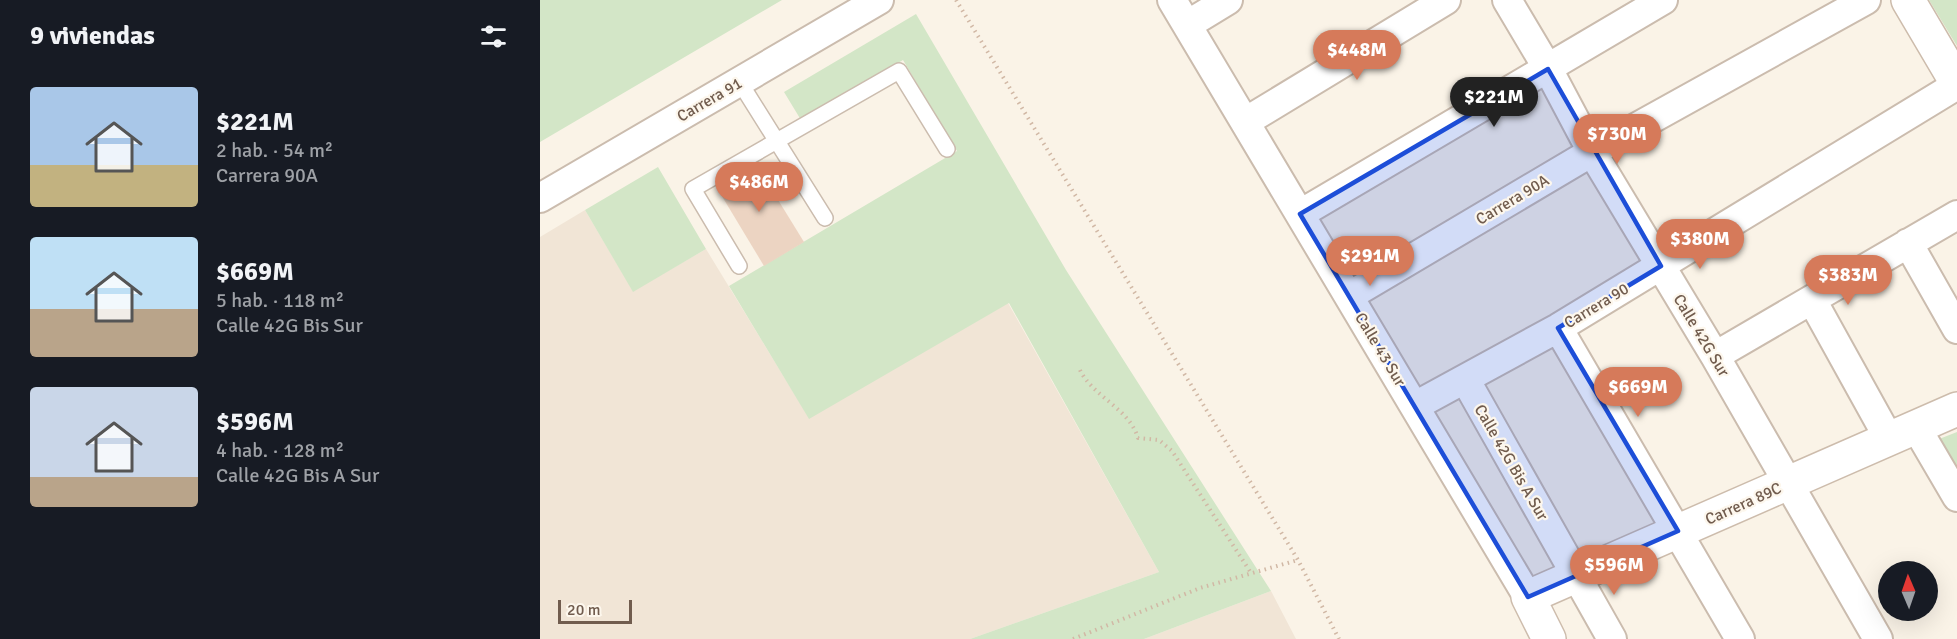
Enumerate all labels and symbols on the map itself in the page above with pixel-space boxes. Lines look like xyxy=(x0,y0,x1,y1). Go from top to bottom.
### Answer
pin: $448M xyxy=(1315,30,1399,81)
street label: Carrera 91 xyxy=(673,73,746,126)
pin: $221M xyxy=(1452,77,1536,128)
pin: $730M xyxy=(1575,114,1659,165)
pin: $486M xyxy=(717,162,801,213)
street label: Carrera 90A xyxy=(1472,170,1553,229)
pin: $380M xyxy=(1658,219,1742,270)
pin: $291M xyxy=(1328,236,1412,287)
pin: $383M xyxy=(1806,255,1890,306)
street label: Carrera 90 xyxy=(1561,279,1632,333)
street label: Calle 42G Sur xyxy=(1669,291,1734,381)
street label: Calle 43 Sur xyxy=(1350,309,1410,390)
pin: $669M xyxy=(1596,367,1680,418)
street label: Calle 42G Bis A Sur xyxy=(1470,401,1553,524)
street label: Carrera 89C xyxy=(1702,478,1785,530)
pin: $596M xyxy=(1572,545,1656,596)
north arrow xyxy=(1878,561,1938,621)
scale bar xyxy=(558,597,632,624)

